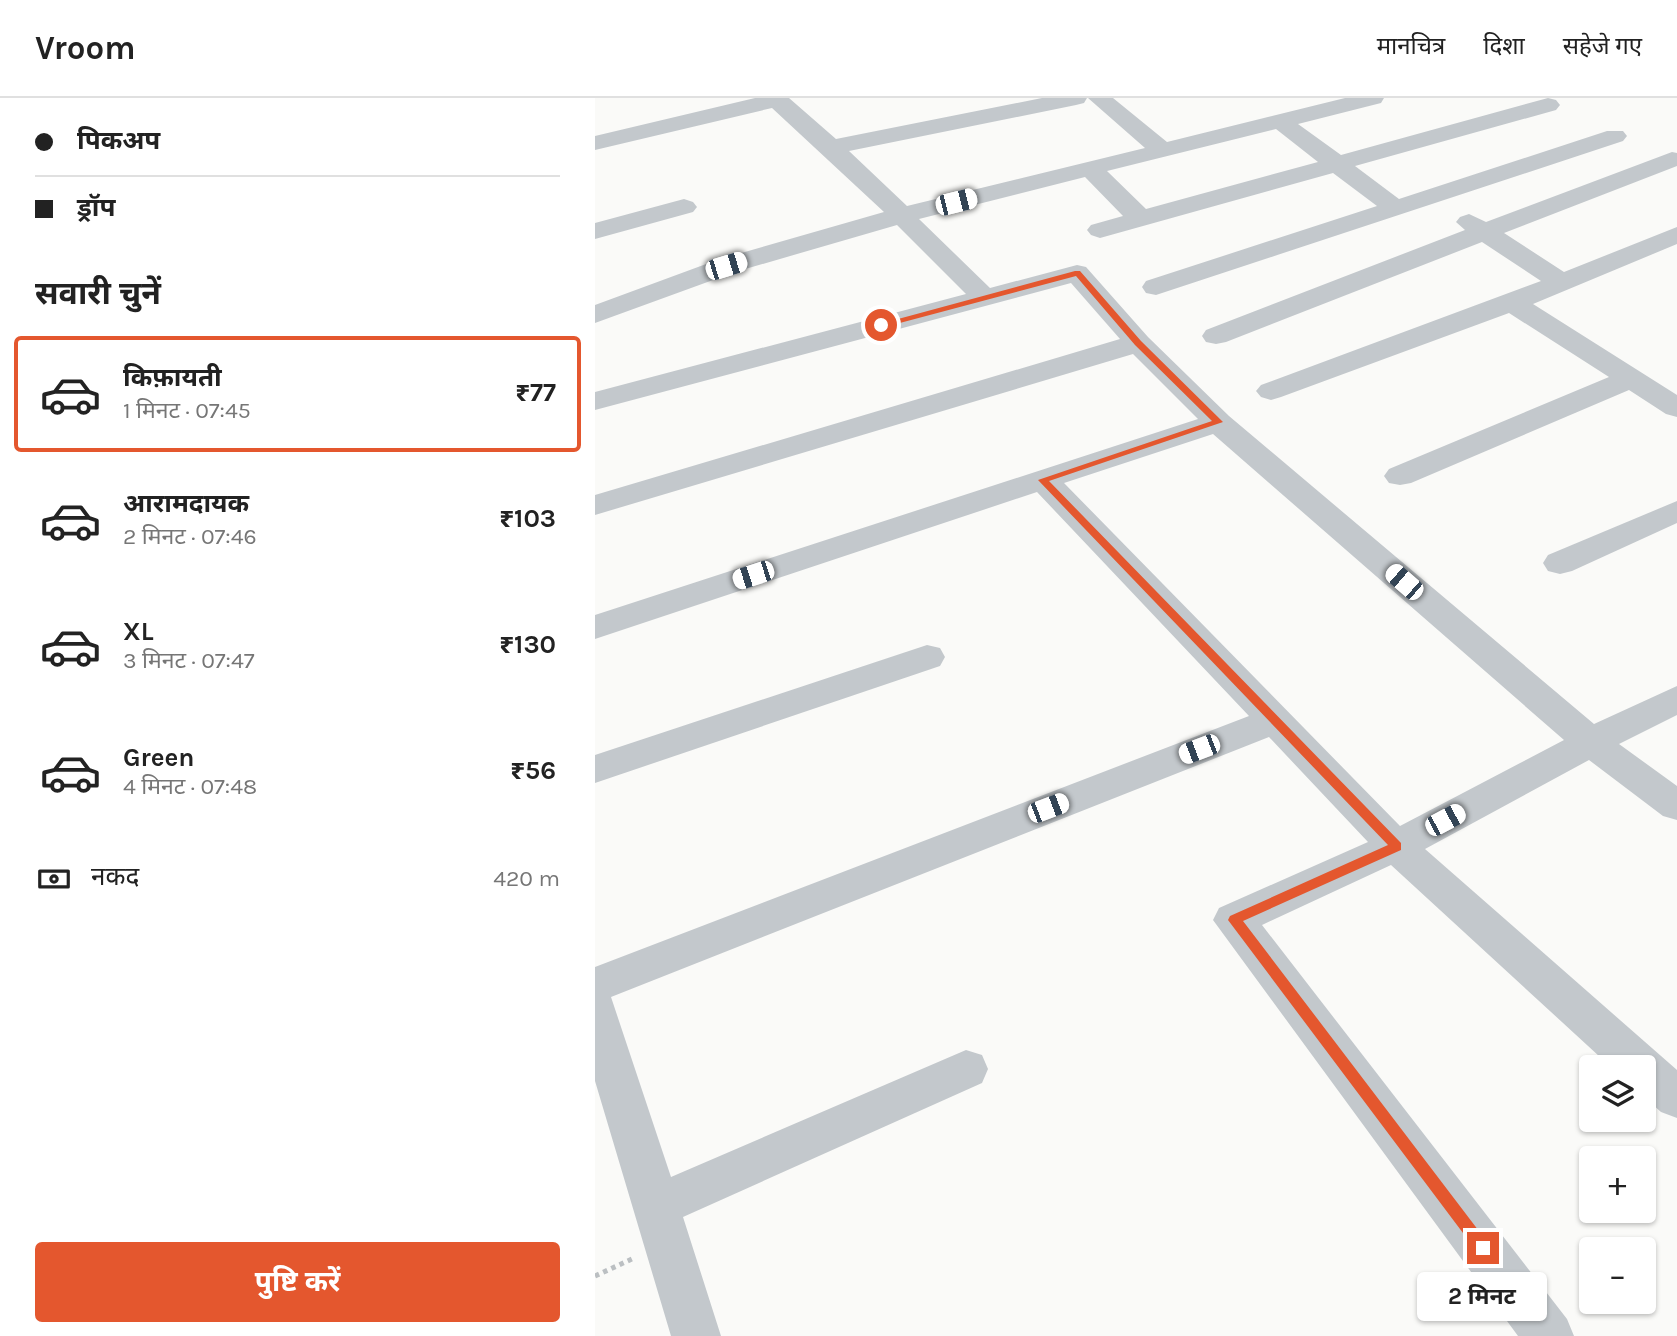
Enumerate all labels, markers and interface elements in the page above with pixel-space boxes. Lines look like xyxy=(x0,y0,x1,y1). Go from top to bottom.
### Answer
text: Vroom xyxy=(35,29,135,67)
text: मानचित्र xyxy=(1377,32,1445,60)
text: दिशा xyxy=(1483,32,1525,60)
text: सहेजे गए xyxy=(1563,32,1642,60)
text: पिकअप xyxy=(77,125,160,156)
car xyxy=(934,187,979,217)
text: ड्रॉप xyxy=(77,192,115,223)
car xyxy=(703,250,750,282)
text: सवारी चुनें xyxy=(35,275,161,312)
route start xyxy=(865,309,897,341)
text: किफ़ायती xyxy=(123,362,222,393)
icon: car xyxy=(39,363,102,426)
text: ₹77 xyxy=(515,377,556,408)
text: 1 मिनट · 07:45 xyxy=(123,397,251,424)
text: आरामदायक xyxy=(123,488,249,519)
icon: car xyxy=(39,489,102,552)
text: ₹103 xyxy=(499,503,556,534)
text: 2 मिनट · 07:46 xyxy=(123,523,257,550)
car xyxy=(730,559,777,591)
car xyxy=(1382,560,1427,604)
icon: car xyxy=(39,615,102,678)
text: XL xyxy=(123,616,154,647)
text: ₹130 xyxy=(499,629,556,660)
text: 3 मिनट · 07:47 xyxy=(123,647,255,674)
car xyxy=(1176,732,1223,766)
icon: car xyxy=(39,741,102,804)
text: Green xyxy=(123,742,195,773)
text: ₹56 xyxy=(510,755,556,786)
text: 4 मिनट · 07:48 xyxy=(123,773,257,800)
car xyxy=(1025,791,1072,825)
car xyxy=(1422,801,1469,839)
icon: cash xyxy=(35,860,73,898)
text: नकद xyxy=(91,861,139,892)
text: 420 m xyxy=(493,865,560,892)
map controls xyxy=(1579,1055,1656,1314)
button: layers xyxy=(1579,1055,1656,1132)
button: + xyxy=(1579,1146,1656,1223)
route end xyxy=(1467,1232,1499,1264)
button: − xyxy=(1579,1237,1656,1314)
button: पुष्टि करें xyxy=(35,1242,560,1322)
callout: 2 मिनट xyxy=(1418,1272,1548,1322)
text: 2 मिनट xyxy=(1448,1283,1516,1310)

